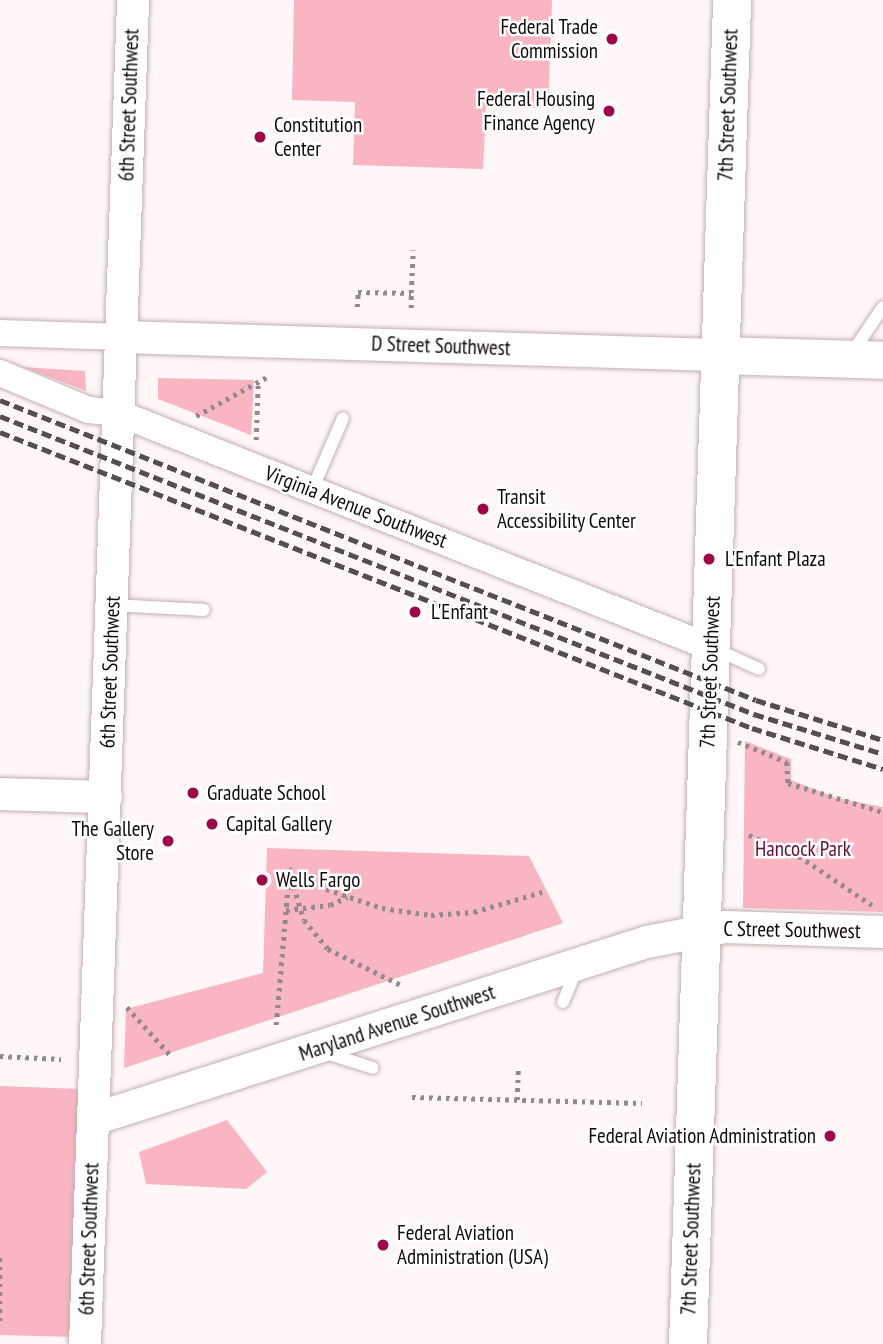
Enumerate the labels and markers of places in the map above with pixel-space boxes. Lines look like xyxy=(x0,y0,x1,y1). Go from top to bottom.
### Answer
place label: Federal Trade Commission xyxy=(500,14,598,64)
marker: Federal Trade Commission xyxy=(604,31,620,47)
place label: Federal Housing Finance Agency xyxy=(477,86,595,136)
marker: Federal Housing Finance Agency xyxy=(601,103,617,119)
place label: Constitution Center xyxy=(274,112,362,162)
marker: Constitution Center xyxy=(252,129,268,145)
place label: Transit Accessibility Center xyxy=(497,484,636,534)
marker: Transit Accessibility Center xyxy=(475,501,491,517)
place label: L'Enfant Plaza xyxy=(725,546,826,572)
marker: L'Enfant Plaza xyxy=(699,549,719,569)
place label: L'Enfant xyxy=(431,599,488,625)
marker: L'Enfant xyxy=(405,602,425,622)
place label: Graduate School xyxy=(207,780,326,806)
marker: Graduate School xyxy=(185,785,201,801)
place label: Capital Gallery xyxy=(226,811,332,837)
place label: The Gallery Store xyxy=(71,816,154,866)
marker: Capital Gallery xyxy=(204,816,220,832)
marker: The Gallery Store xyxy=(160,833,176,849)
place label: Wells Fargo xyxy=(276,867,360,893)
marker: Wells Fargo xyxy=(254,872,270,888)
place label: Federal Aviation Administration xyxy=(587,1123,816,1149)
marker: Federal Aviation Administration xyxy=(822,1128,838,1144)
place label: Federal Aviation Administration (USA) xyxy=(397,1220,548,1270)
marker: Federal Aviation Administration (USA) xyxy=(375,1237,391,1253)

